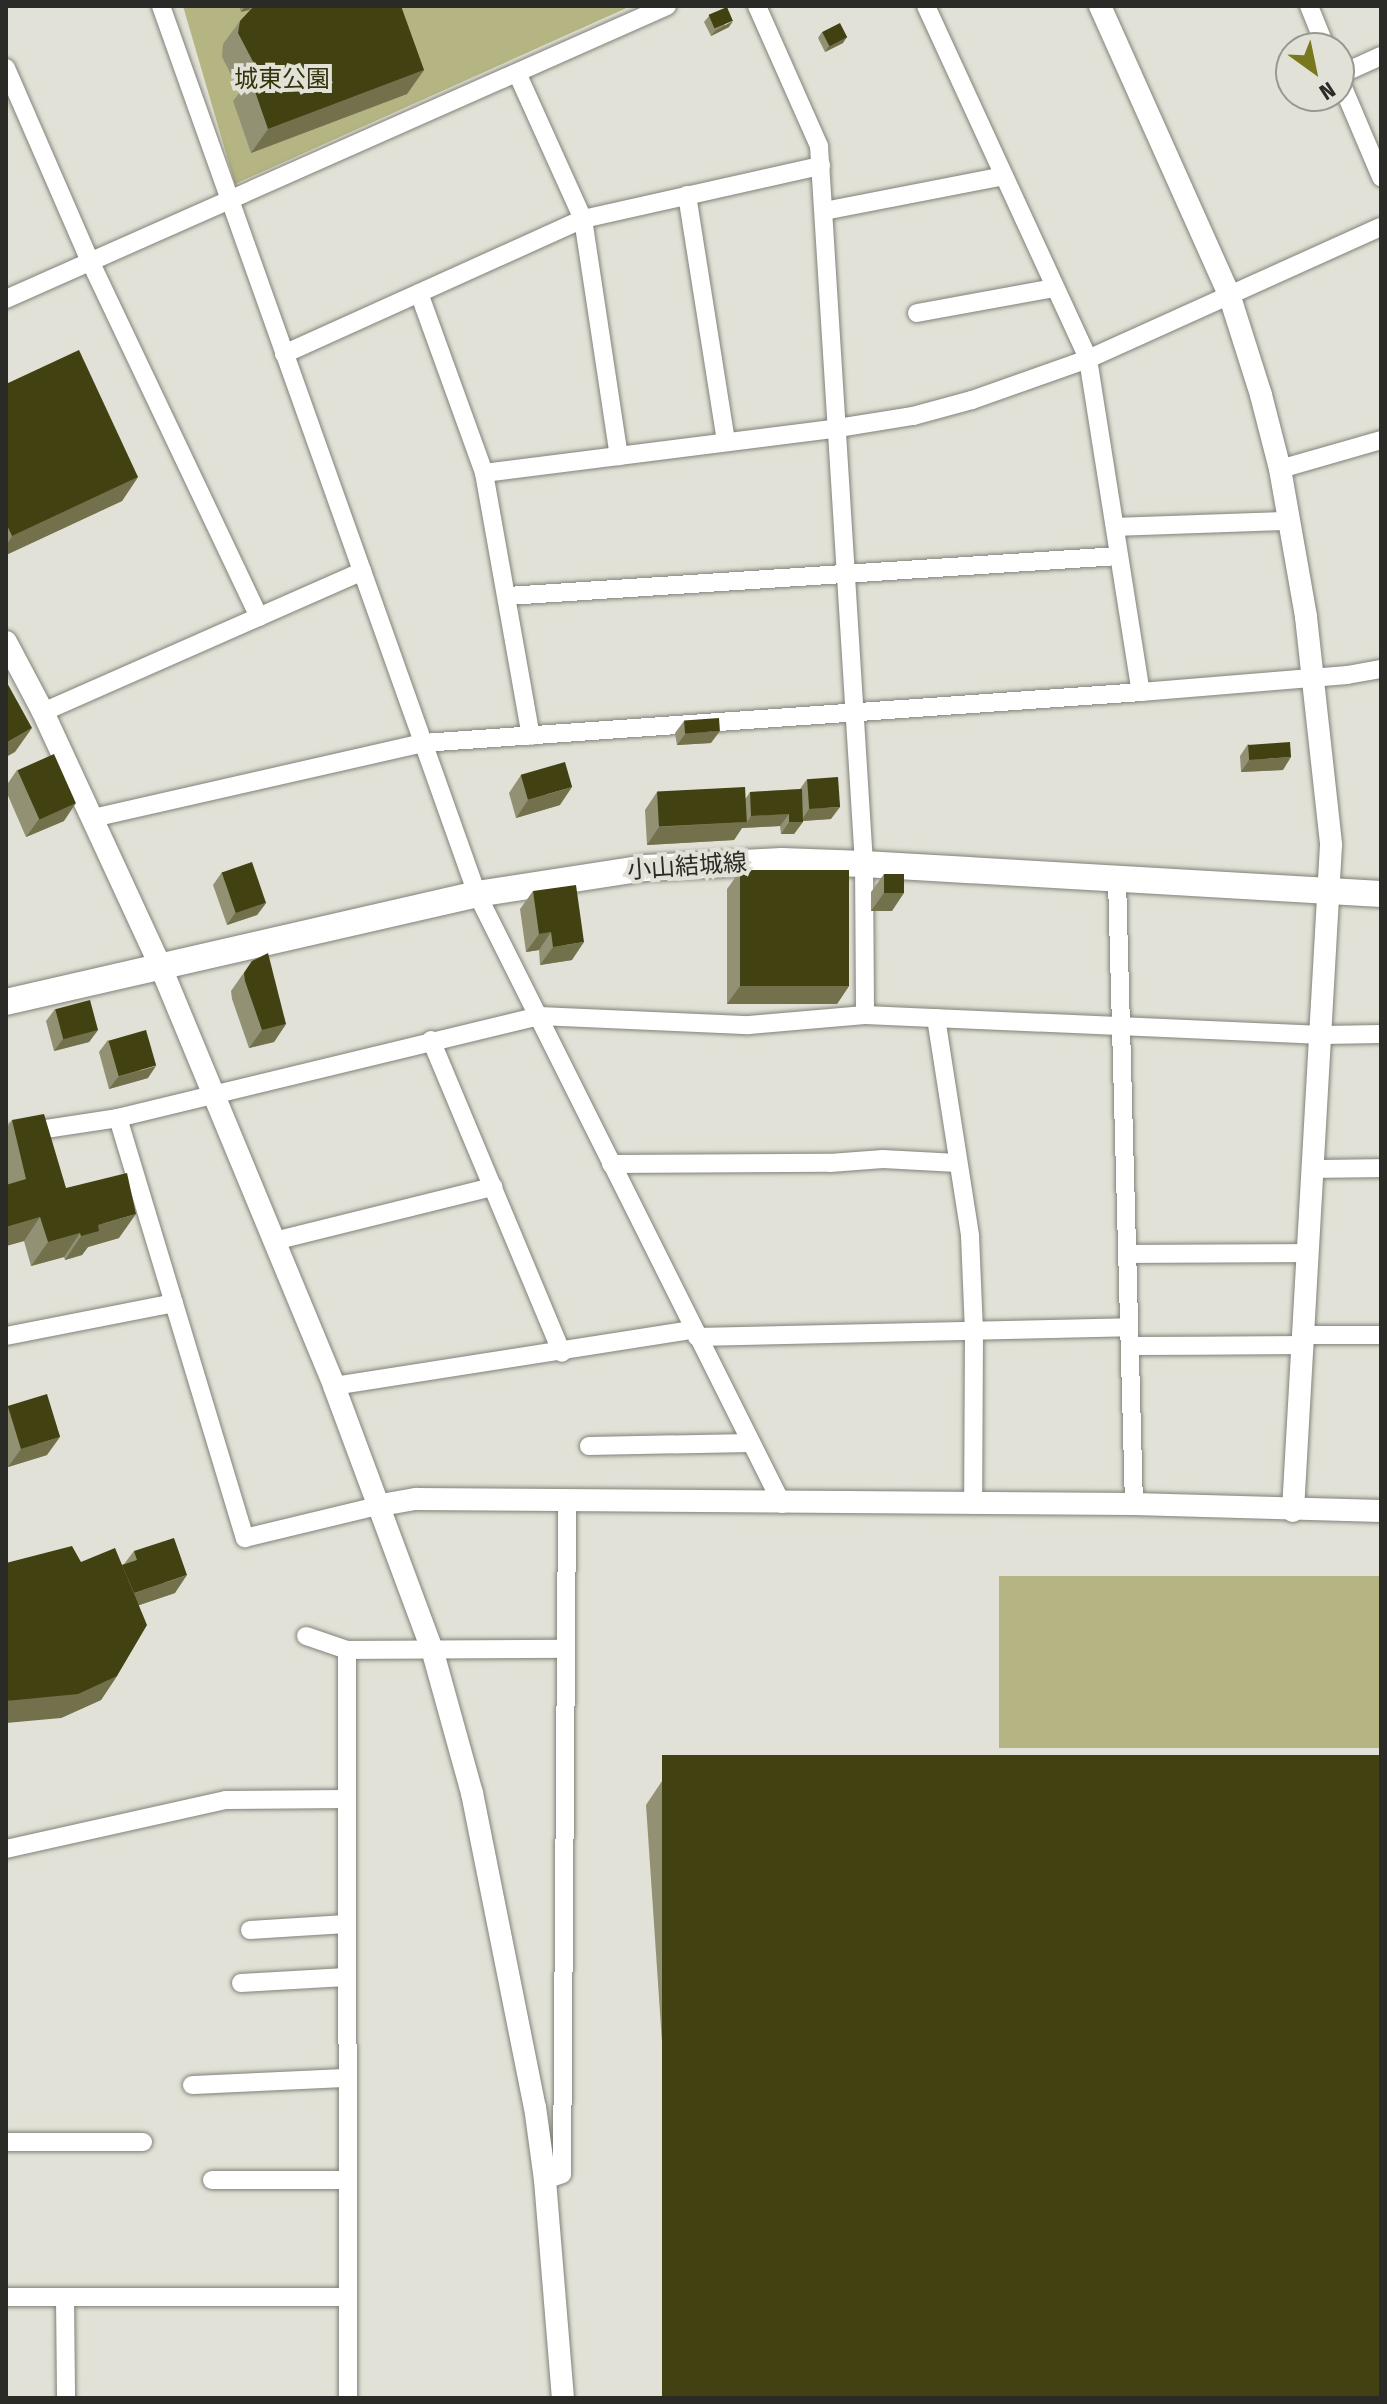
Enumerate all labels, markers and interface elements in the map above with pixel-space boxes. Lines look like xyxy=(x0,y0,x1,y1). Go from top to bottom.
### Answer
north arrow xyxy=(1275,32,1355,112)
park label: 城東公園 xyxy=(234,66,330,94)
text: N xyxy=(1314,76,1340,106)
street label: 小山結城線 xyxy=(626,848,748,886)

